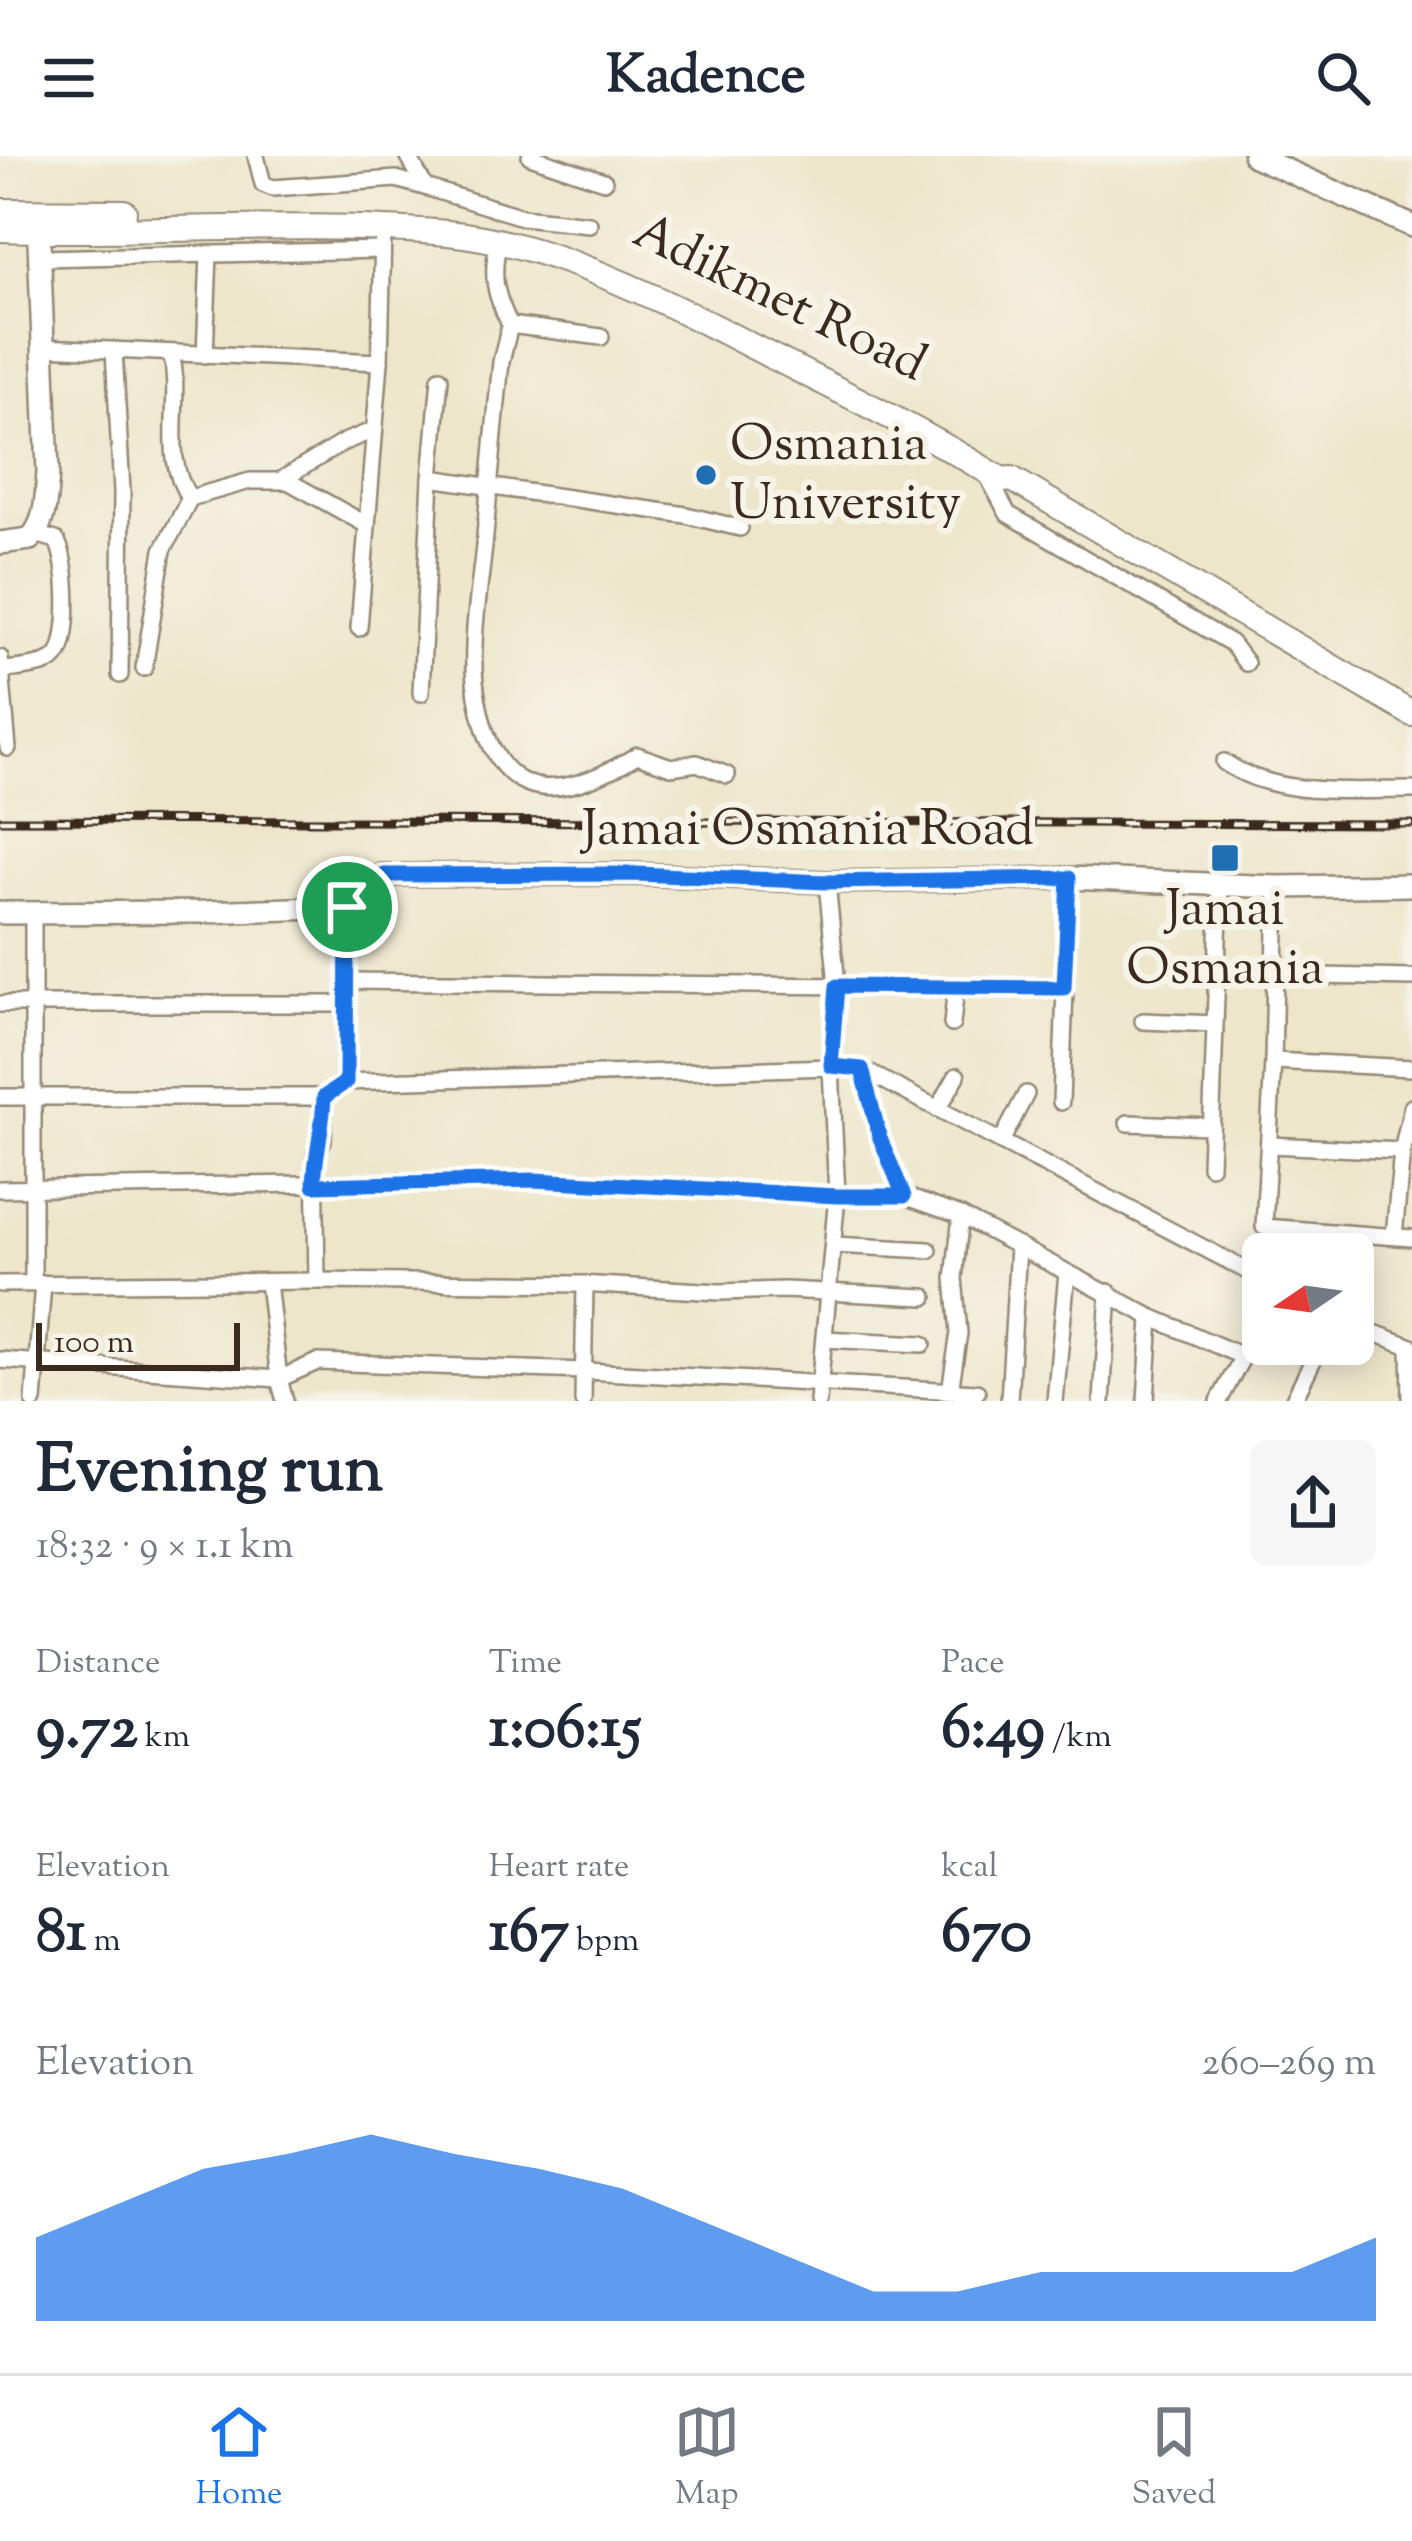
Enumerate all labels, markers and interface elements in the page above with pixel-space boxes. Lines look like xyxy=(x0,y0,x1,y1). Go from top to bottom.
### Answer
text: Kadence xyxy=(606,39,806,117)
icon: menu xyxy=(36,45,102,111)
icon: search xyxy=(1310,45,1376,111)
street label: Adikmet Road xyxy=(620,197,938,403)
place label: Osmania University xyxy=(730,410,961,542)
marker: Osmania University xyxy=(693,462,719,488)
street label: Jamai Osmania Road xyxy=(579,795,1034,868)
marker: Jamai Osmania xyxy=(1209,842,1241,874)
pin xyxy=(296,856,398,958)
icon: arrive xyxy=(314,874,380,940)
place label: Jamai Osmania xyxy=(1126,875,1324,1007)
north arrow xyxy=(1242,1233,1374,1365)
map controls xyxy=(1242,1233,1374,1365)
scale bar xyxy=(36,1317,240,1370)
text: 100 m xyxy=(54,1320,134,1368)
text: Evening run xyxy=(36,1427,383,1522)
button: share xyxy=(1250,1440,1376,1566)
text: 18:32 · 9 × 1.1 km xyxy=(36,1520,294,1576)
text: Distance xyxy=(36,1640,160,1688)
text: Time xyxy=(489,1640,562,1688)
text: Pace xyxy=(941,1640,1005,1688)
text: 9.72 xyxy=(36,1688,138,1775)
text: 1:06:15 xyxy=(489,1688,642,1775)
text: 6:49 xyxy=(941,1688,1045,1775)
text: km xyxy=(138,1714,190,1762)
text: /km xyxy=(1045,1714,1112,1762)
text: Elevation xyxy=(36,1844,170,1892)
text: Heart rate xyxy=(489,1844,630,1892)
text: kcal xyxy=(941,1844,998,1892)
text: 81 xyxy=(36,1892,86,1979)
text: 167 xyxy=(489,1892,569,1979)
text: 670 xyxy=(941,1892,1032,1979)
text: m xyxy=(86,1918,121,1966)
text: bpm xyxy=(569,1918,639,1966)
text: Elevation xyxy=(36,2037,194,2093)
text: 260–269 m xyxy=(1201,2037,1376,2093)
tab: Home xyxy=(196,2399,282,2519)
tab: Map xyxy=(674,2399,740,2519)
tab: Saved xyxy=(1131,2399,1216,2519)

